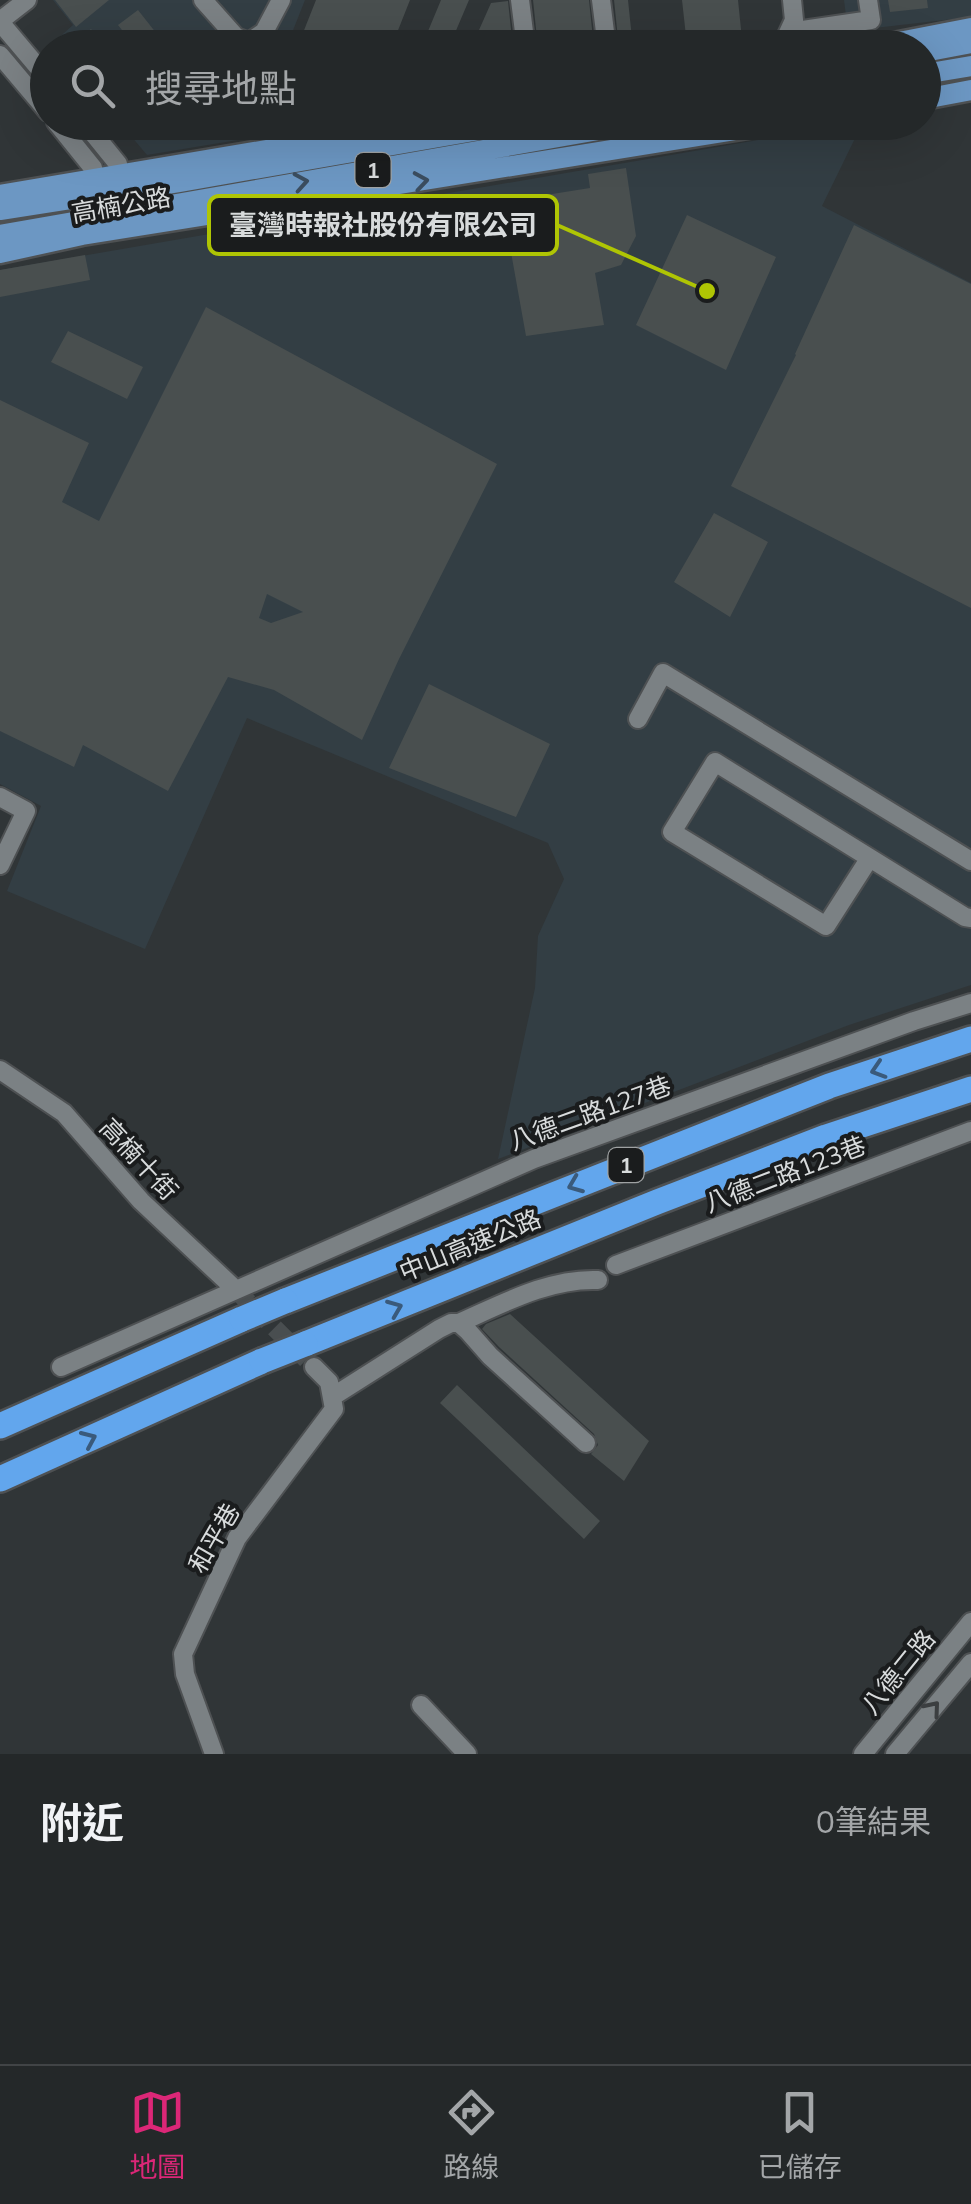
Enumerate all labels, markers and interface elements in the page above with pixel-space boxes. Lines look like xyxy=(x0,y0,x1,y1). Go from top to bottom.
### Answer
search box xyxy=(30,30,941,140)
icon: search xyxy=(65,58,120,113)
text: 搜尋地點 xyxy=(145,64,297,112)
road number: 1 xyxy=(356,153,390,187)
one-way arrow xyxy=(293,172,310,193)
one-way arrow xyxy=(412,172,429,193)
street label: 高楠公路 xyxy=(69,181,173,228)
callout: 臺灣時報社股份有限公司 xyxy=(209,196,557,254)
text: 臺灣時報社股份有限公司 xyxy=(229,207,537,242)
one-way arrow xyxy=(871,1059,888,1079)
street label: 八德二路127巷 xyxy=(505,1069,675,1156)
street label: 高楠十街 xyxy=(94,1112,185,1206)
street label: 八德二路123巷 xyxy=(700,1129,870,1218)
road number: 1 xyxy=(608,1148,644,1182)
one-way arrow xyxy=(567,1174,584,1194)
street label: 中山高速公路 xyxy=(394,1202,545,1287)
one-way arrow xyxy=(386,1299,403,1319)
one-way arrow xyxy=(79,1431,97,1451)
street label: 和平巷 xyxy=(181,1498,246,1578)
street label: 八德二路 xyxy=(854,1623,941,1720)
one-way arrow xyxy=(921,1702,939,1720)
text: 附近 xyxy=(40,1796,124,1849)
text: 0筆結果 xyxy=(816,1801,931,1841)
tab: 地圖 xyxy=(129,2085,185,2185)
tab: 路線 xyxy=(443,2085,500,2185)
tab: 已儲存 xyxy=(758,2085,842,2185)

